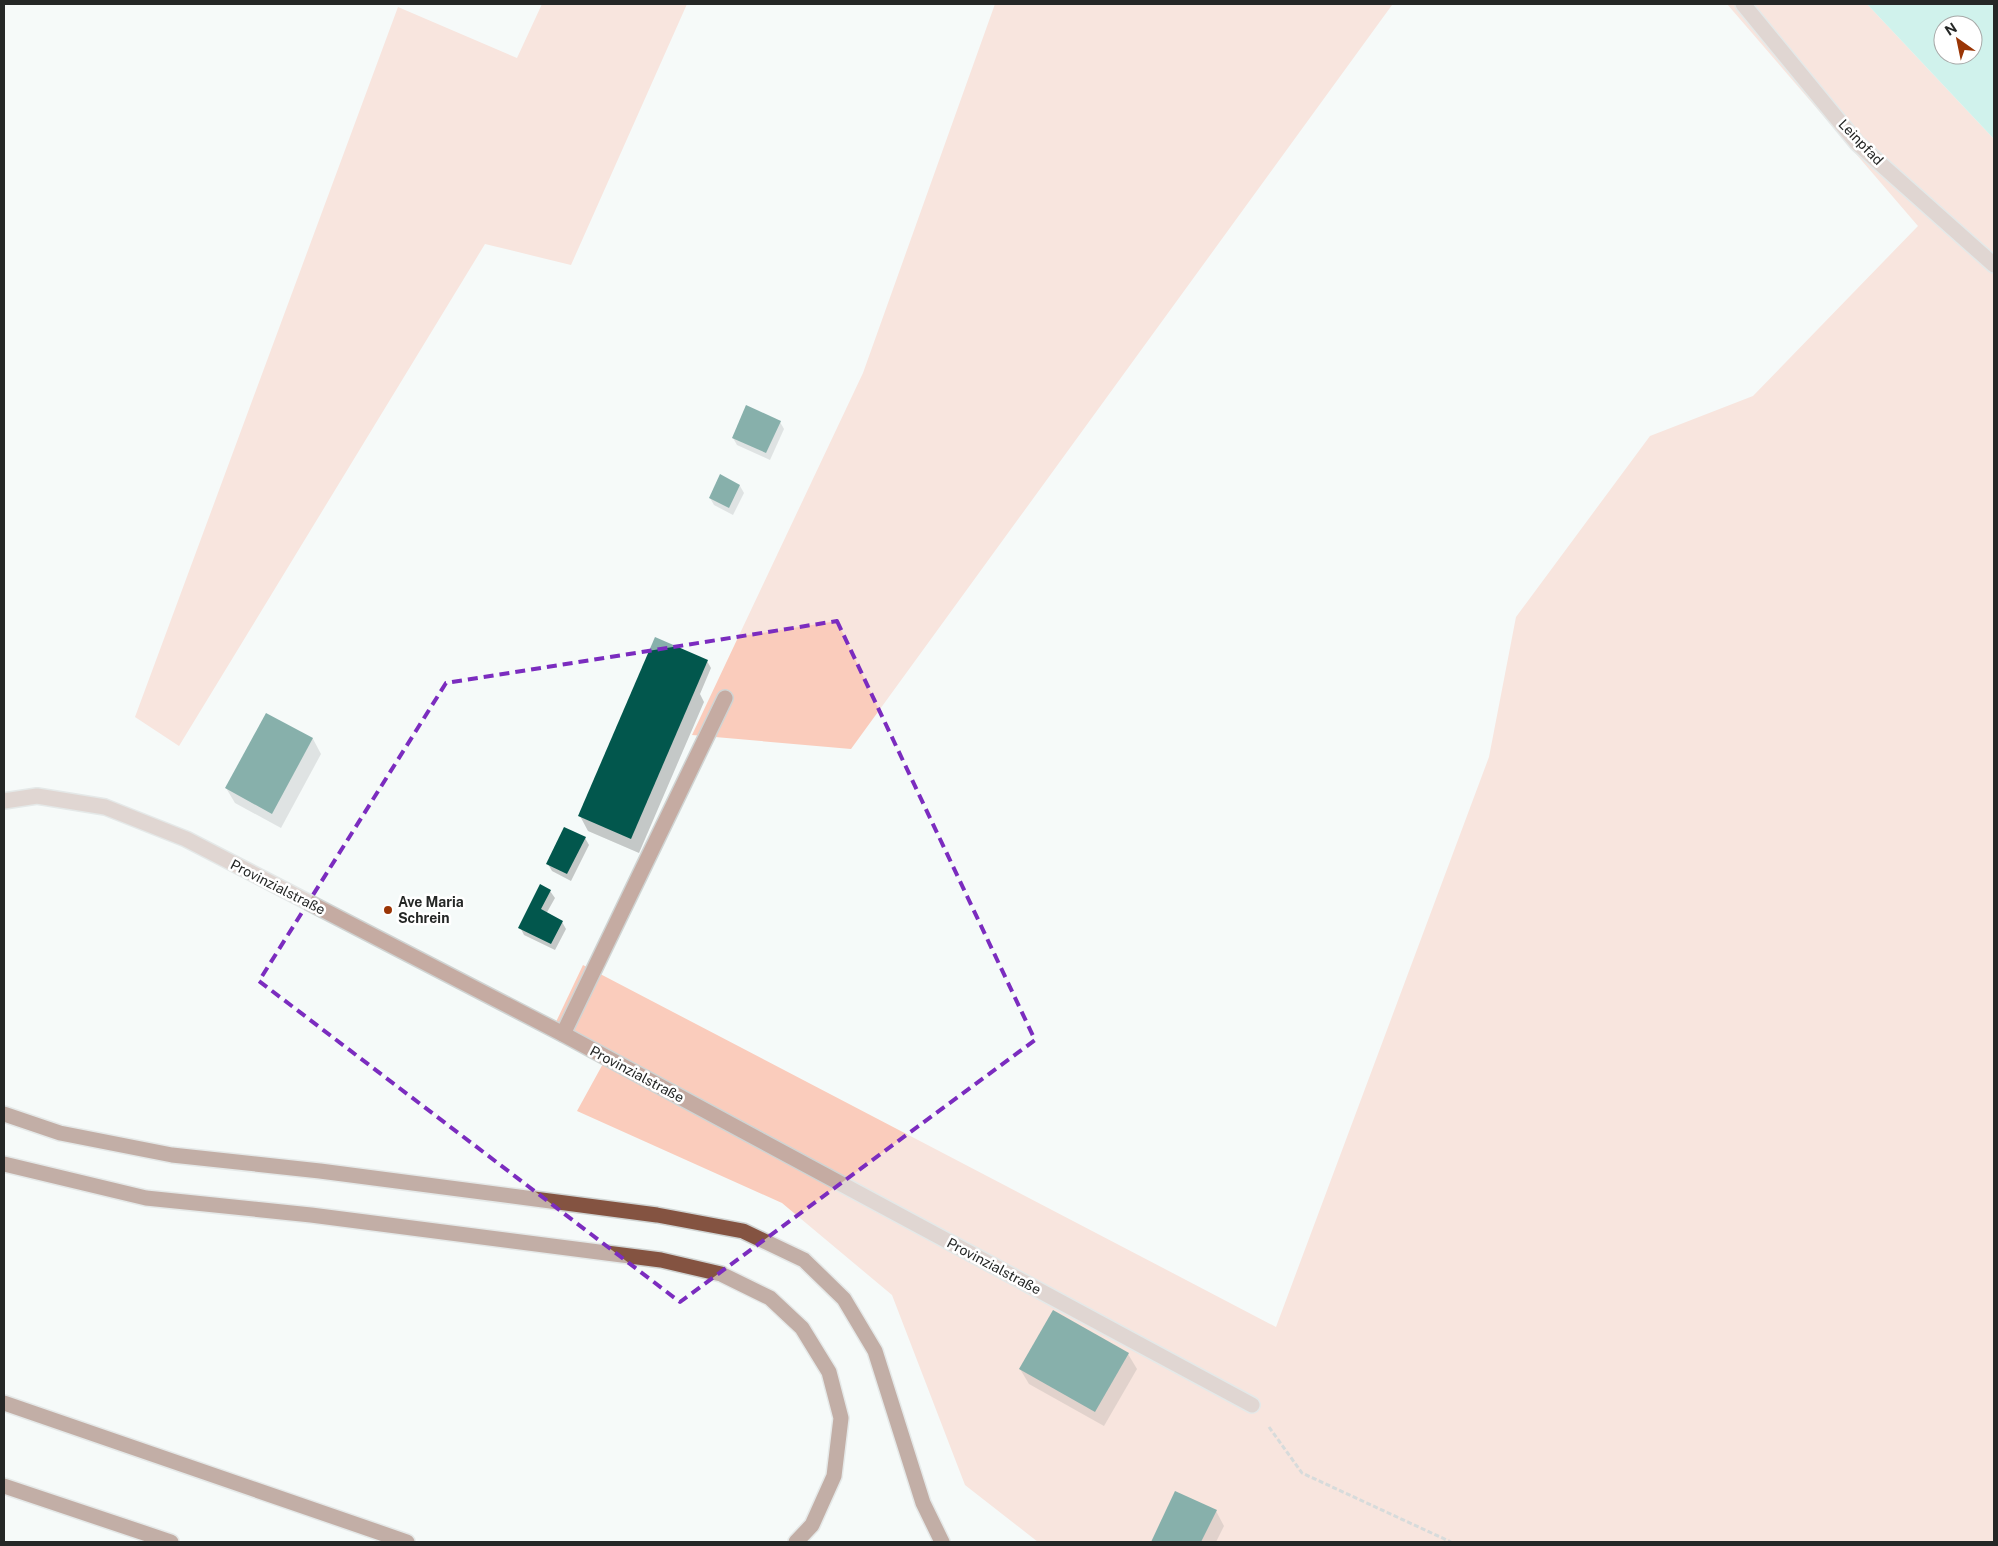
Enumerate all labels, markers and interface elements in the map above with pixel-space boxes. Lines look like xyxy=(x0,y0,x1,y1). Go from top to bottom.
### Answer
north arrow xyxy=(1933,15,1983,65)
text: N xyxy=(1942,19,1960,39)
street label: Leinpfad xyxy=(1835,116,1887,168)
street label: Provinzialstraße xyxy=(228,856,328,918)
place label: Ave Maria Schrein xyxy=(398,894,464,926)
marker: Ave Maria Schrein xyxy=(382,904,394,916)
street label: Provinzialstraße xyxy=(587,1042,687,1106)
street label: Provinzialstraße xyxy=(944,1234,1044,1298)

